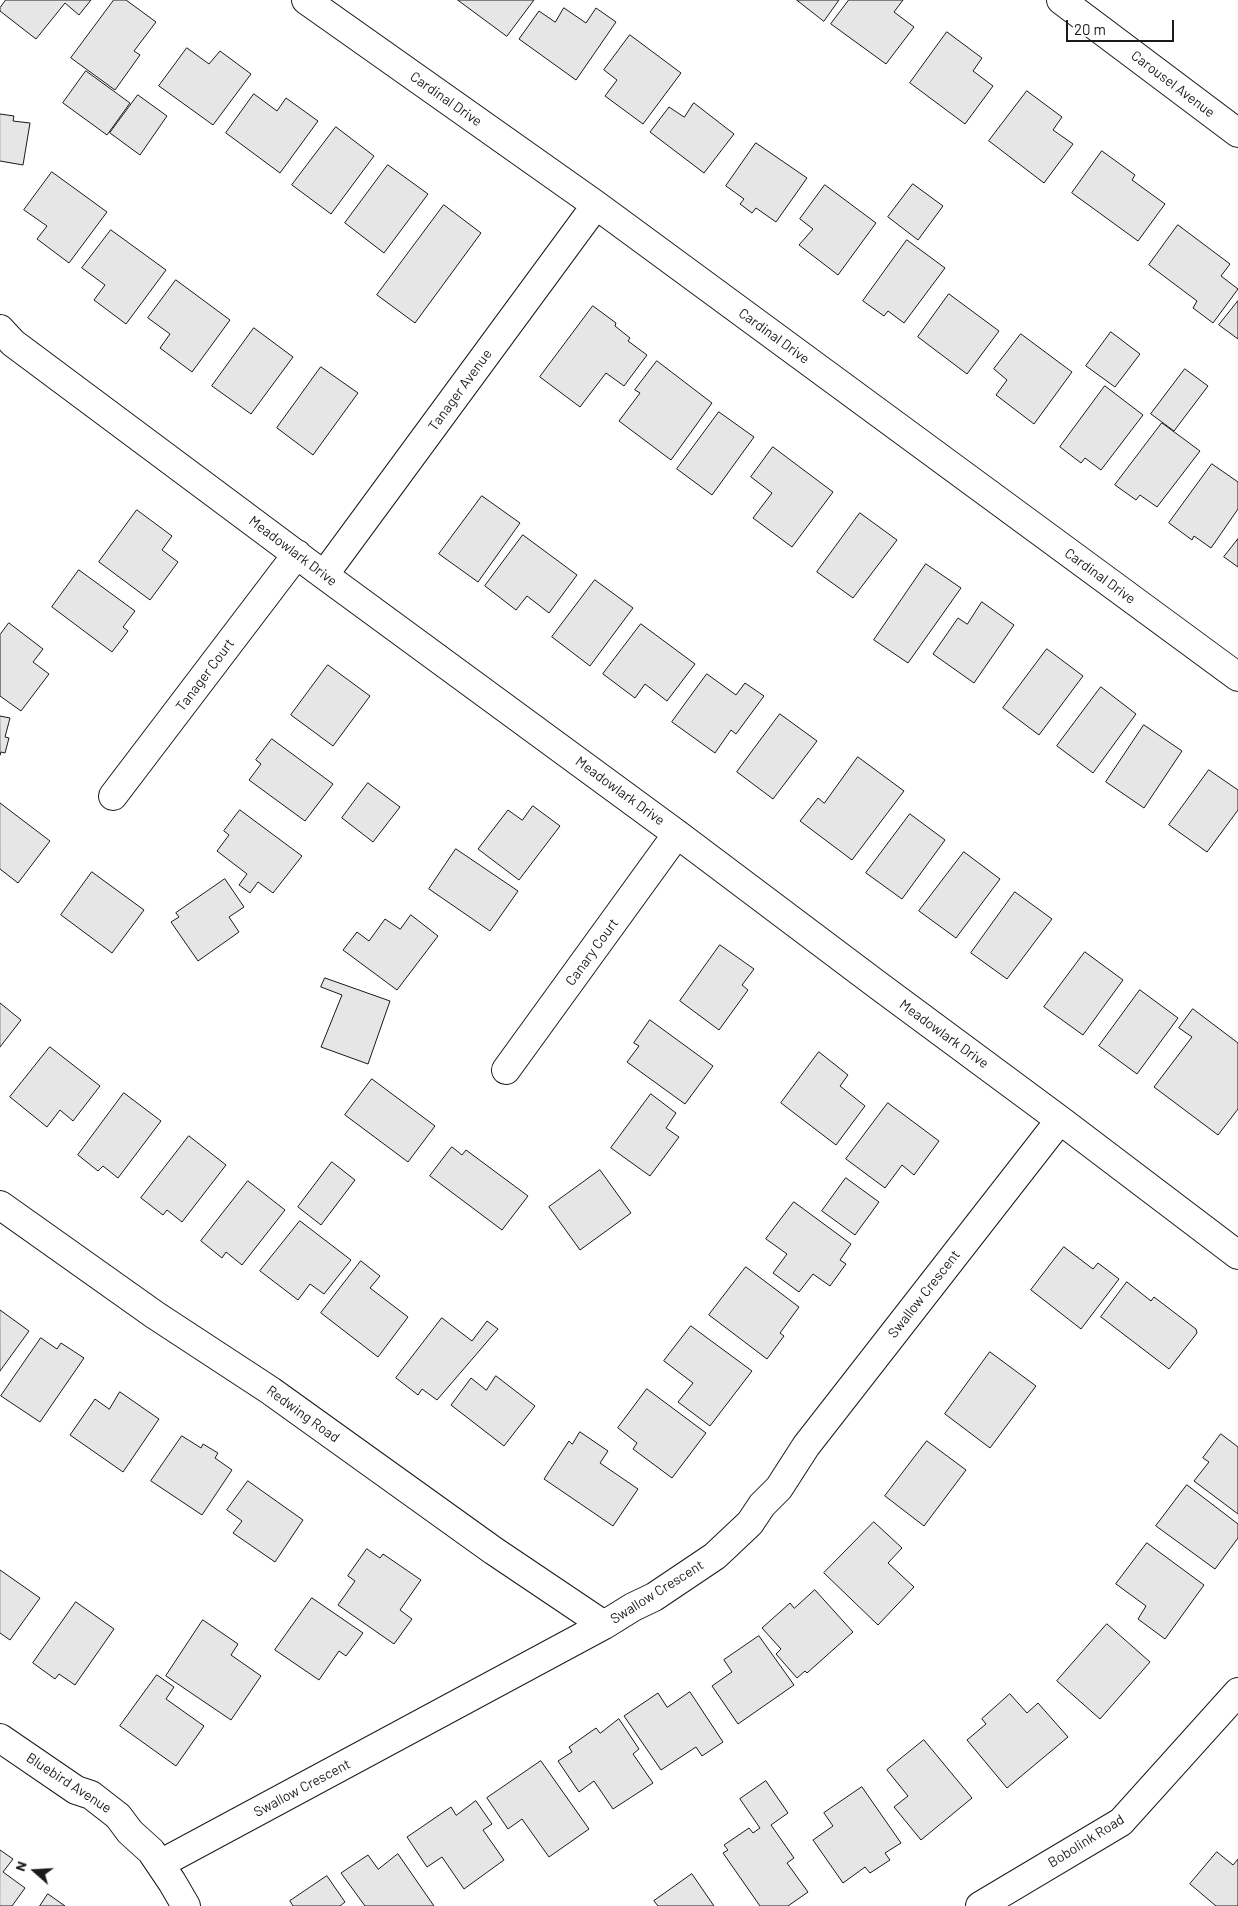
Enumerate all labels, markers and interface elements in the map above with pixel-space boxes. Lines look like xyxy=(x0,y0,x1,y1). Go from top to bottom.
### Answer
scale bar xyxy=(1068,10,1176,42)
text: 20 m xyxy=(1074,20,1106,38)
street label: Carousel Avenue xyxy=(1128,47,1218,121)
street label: Cardinal Drive xyxy=(407,68,485,130)
street label: Cardinal Drive xyxy=(735,305,813,367)
street label: Tanager Avenue xyxy=(425,346,495,434)
street label: Meadowlark Drive xyxy=(246,512,340,590)
street label: Cardinal Drive xyxy=(1061,545,1139,607)
street label: Tanager Court xyxy=(172,635,238,715)
street label: Meadowlark Drive xyxy=(572,753,668,829)
street label: Canary Court xyxy=(562,915,622,989)
street label: Meadowlark Drive xyxy=(896,996,992,1072)
street label: Swallow Crescent xyxy=(884,1247,964,1341)
street label: Redwing Road xyxy=(263,1382,343,1446)
street label: Swallow Crescent xyxy=(607,1557,707,1627)
street label: Bluebird Avenue xyxy=(23,1749,115,1817)
street label: Swallow Crescent xyxy=(251,1755,353,1821)
street label: Bobolink Road xyxy=(1045,1811,1127,1871)
north arrow xyxy=(10,1846,60,1896)
text: N xyxy=(11,1859,30,1873)

